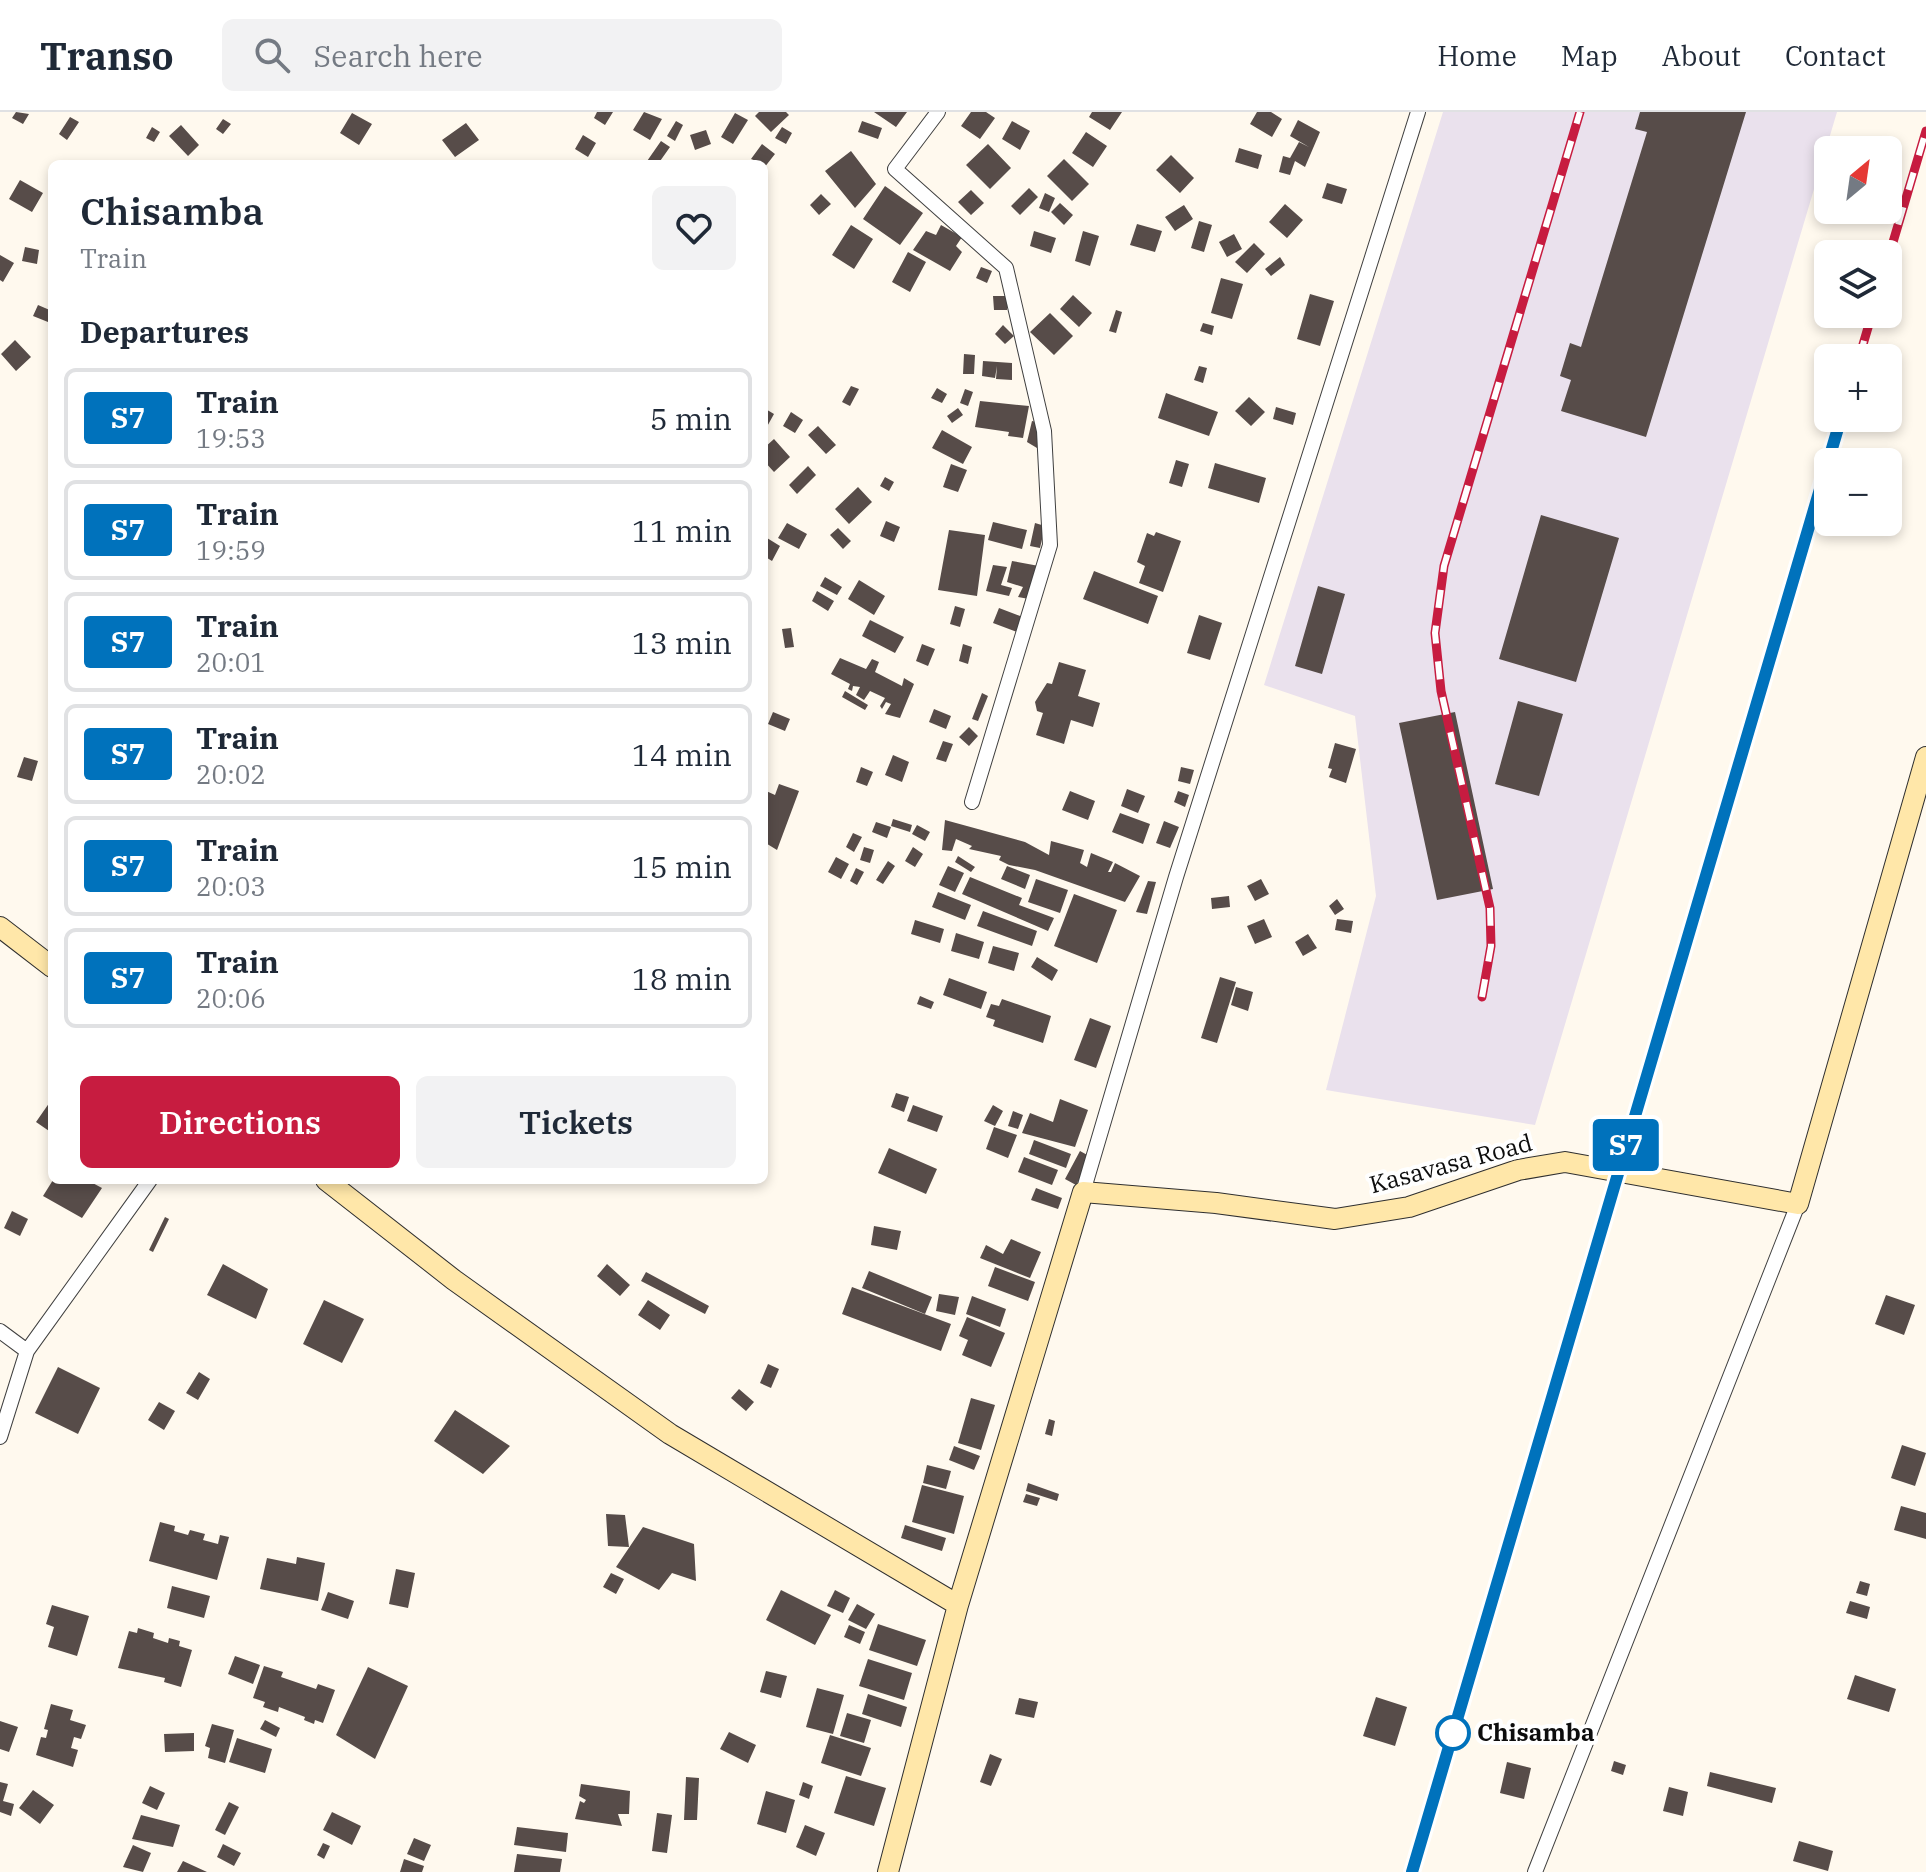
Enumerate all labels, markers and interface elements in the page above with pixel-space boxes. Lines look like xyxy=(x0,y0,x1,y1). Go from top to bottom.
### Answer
search box xyxy=(222,19,782,91)
text: Transo xyxy=(40,31,174,80)
icon: search xyxy=(250,33,294,77)
text: Search here xyxy=(314,36,483,75)
text: Home xyxy=(1437,37,1517,74)
text: Map xyxy=(1561,37,1618,74)
text: About xyxy=(1662,37,1741,74)
text: Contact xyxy=(1785,37,1886,74)
north arrow xyxy=(1814,136,1902,224)
map controls xyxy=(1814,136,1902,536)
text: Chisamba xyxy=(80,186,264,235)
button: heart xyxy=(652,186,736,270)
button: layers xyxy=(1814,240,1902,328)
text: Train xyxy=(80,241,147,275)
text: Departures xyxy=(80,312,249,351)
button: + xyxy=(1814,344,1902,432)
text: Train xyxy=(196,382,279,421)
text: S7 xyxy=(111,399,145,436)
text: 5 min xyxy=(650,399,732,438)
text: 19:53 xyxy=(196,421,266,455)
button: − xyxy=(1814,448,1902,536)
text: Train xyxy=(196,494,279,533)
text: S7 xyxy=(111,511,145,548)
text: 11 min xyxy=(632,511,732,550)
text: 19:59 xyxy=(196,533,266,567)
text: Train xyxy=(196,606,279,645)
text: S7 xyxy=(111,623,145,660)
text: 13 min xyxy=(632,623,732,662)
text: 20:01 xyxy=(196,645,266,679)
text: Train xyxy=(196,718,279,757)
text: S7 xyxy=(111,735,145,772)
text: 14 min xyxy=(632,735,732,774)
text: 20:02 xyxy=(196,757,266,791)
text: Train xyxy=(196,830,279,869)
text: S7 xyxy=(111,847,145,884)
text: 15 min xyxy=(632,847,732,886)
text: 20:03 xyxy=(196,869,266,903)
text: Train xyxy=(196,942,279,981)
text: S7 xyxy=(111,959,145,996)
text: 18 min xyxy=(632,959,732,998)
text: 20:06 xyxy=(196,981,266,1015)
button: Directions xyxy=(80,1076,400,1168)
button: Tickets xyxy=(416,1076,736,1168)
line badge: S7 xyxy=(1590,1119,1662,1171)
street label: Kasavasa Road xyxy=(1366,1126,1536,1200)
text: S7 xyxy=(1609,1126,1643,1163)
marker: Chisamba xyxy=(1436,1716,1470,1750)
place label: Chisamba xyxy=(1477,1716,1595,1748)

